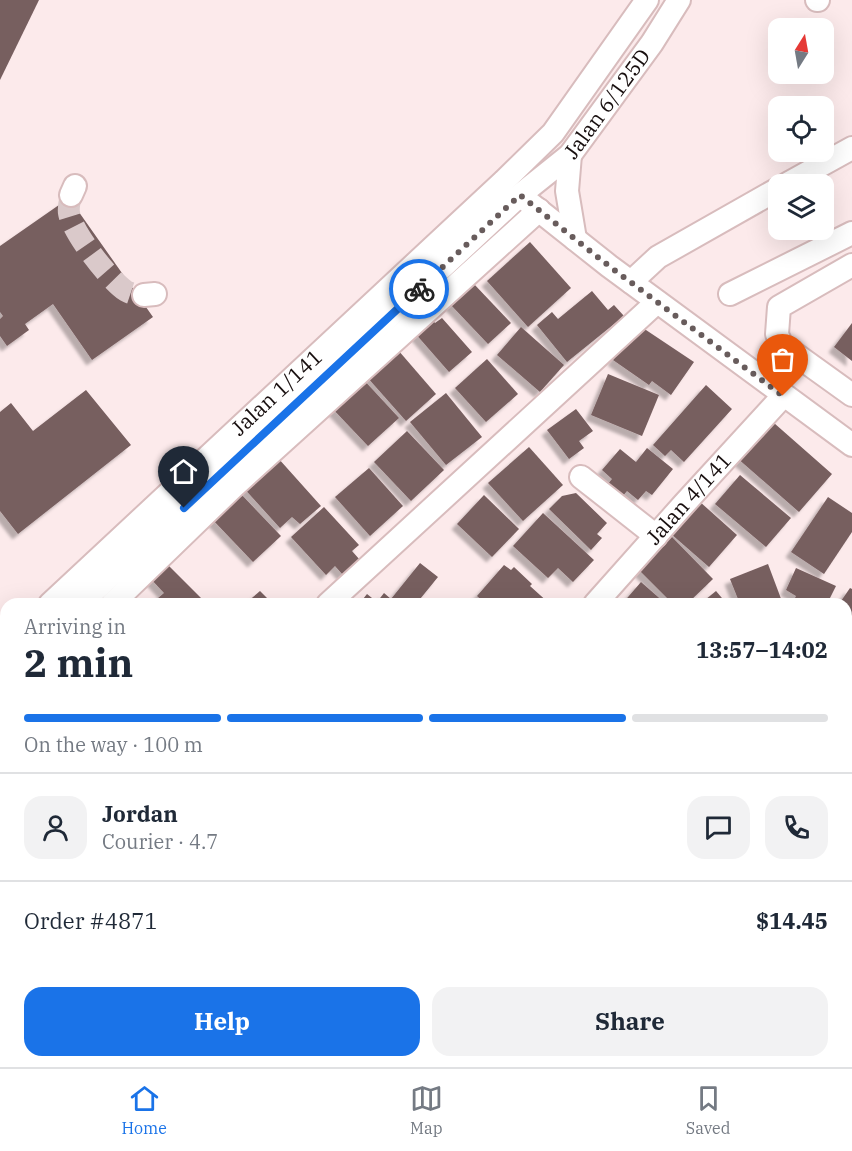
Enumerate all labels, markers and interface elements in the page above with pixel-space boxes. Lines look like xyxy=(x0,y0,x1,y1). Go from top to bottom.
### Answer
north arrow xyxy=(768,18,834,84)
map controls xyxy=(768,18,834,240)
street label: Jalan 6/125D xyxy=(557,43,656,164)
button: locate xyxy=(768,96,834,162)
button: layers xyxy=(768,174,834,240)
courier xyxy=(389,259,449,319)
icon: bike xyxy=(403,273,436,306)
pin xyxy=(757,334,808,396)
street label: Jalan 1/141 xyxy=(224,342,328,441)
icon: bag xyxy=(766,343,799,376)
pin xyxy=(158,446,209,508)
street label: Jalan 4/141 xyxy=(639,446,737,550)
icon: home xyxy=(167,455,200,488)
text: Arriving in xyxy=(24,613,126,640)
text: 13:57–14:02 xyxy=(696,635,828,664)
text: 2 min xyxy=(24,637,133,688)
text: On the way · 100 m xyxy=(24,731,203,758)
button: person xyxy=(24,796,87,859)
button: chat xyxy=(687,796,750,859)
button: phone xyxy=(765,796,828,859)
text: Jordan xyxy=(102,799,178,828)
text: Courier · 4.7 xyxy=(102,828,218,855)
text: Order #4871 xyxy=(24,906,158,935)
text: $14.45 xyxy=(756,906,828,935)
button: Help xyxy=(24,987,420,1056)
button: Share xyxy=(432,987,828,1056)
tab: Home xyxy=(121,1082,167,1138)
tab: Map xyxy=(410,1082,443,1138)
tab: Saved xyxy=(686,1082,731,1138)

